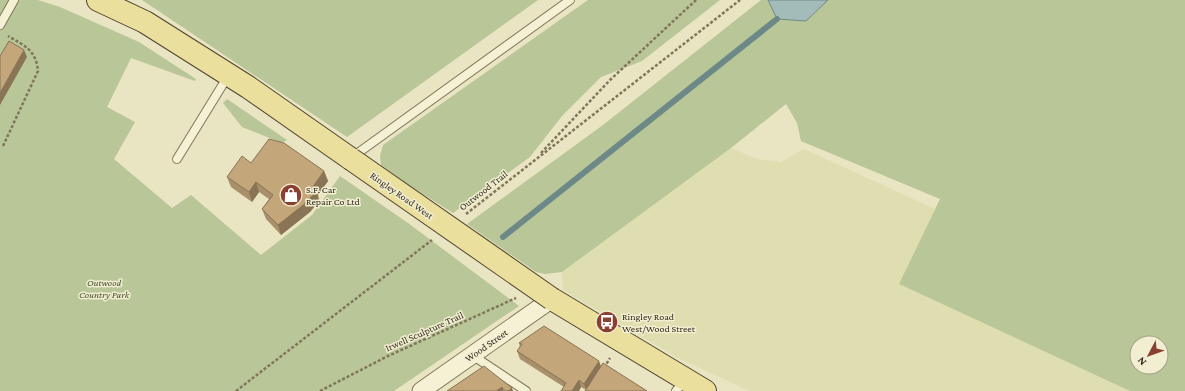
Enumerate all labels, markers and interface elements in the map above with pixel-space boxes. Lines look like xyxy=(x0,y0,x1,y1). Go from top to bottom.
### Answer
street label: Outwood Trail xyxy=(457,168,510,213)
street label: Ringley Road West xyxy=(368,170,436,222)
shop icon: S.F. Car Repair Co Ltd xyxy=(278,182,304,208)
place label: S.F. Car Repair Co Ltd xyxy=(306,184,361,207)
park label: Outwood Country Park xyxy=(79,277,130,300)
street label: Irwell Sculpture Trail xyxy=(383,309,465,354)
bus stop icon: Ringley Road West/Wood Street xyxy=(594,309,620,335)
place label: Ringley Road West/Wood Street xyxy=(622,311,696,334)
street label: Wood Street xyxy=(463,326,510,364)
north arrow xyxy=(1129,335,1169,375)
text: N xyxy=(1134,354,1148,368)

